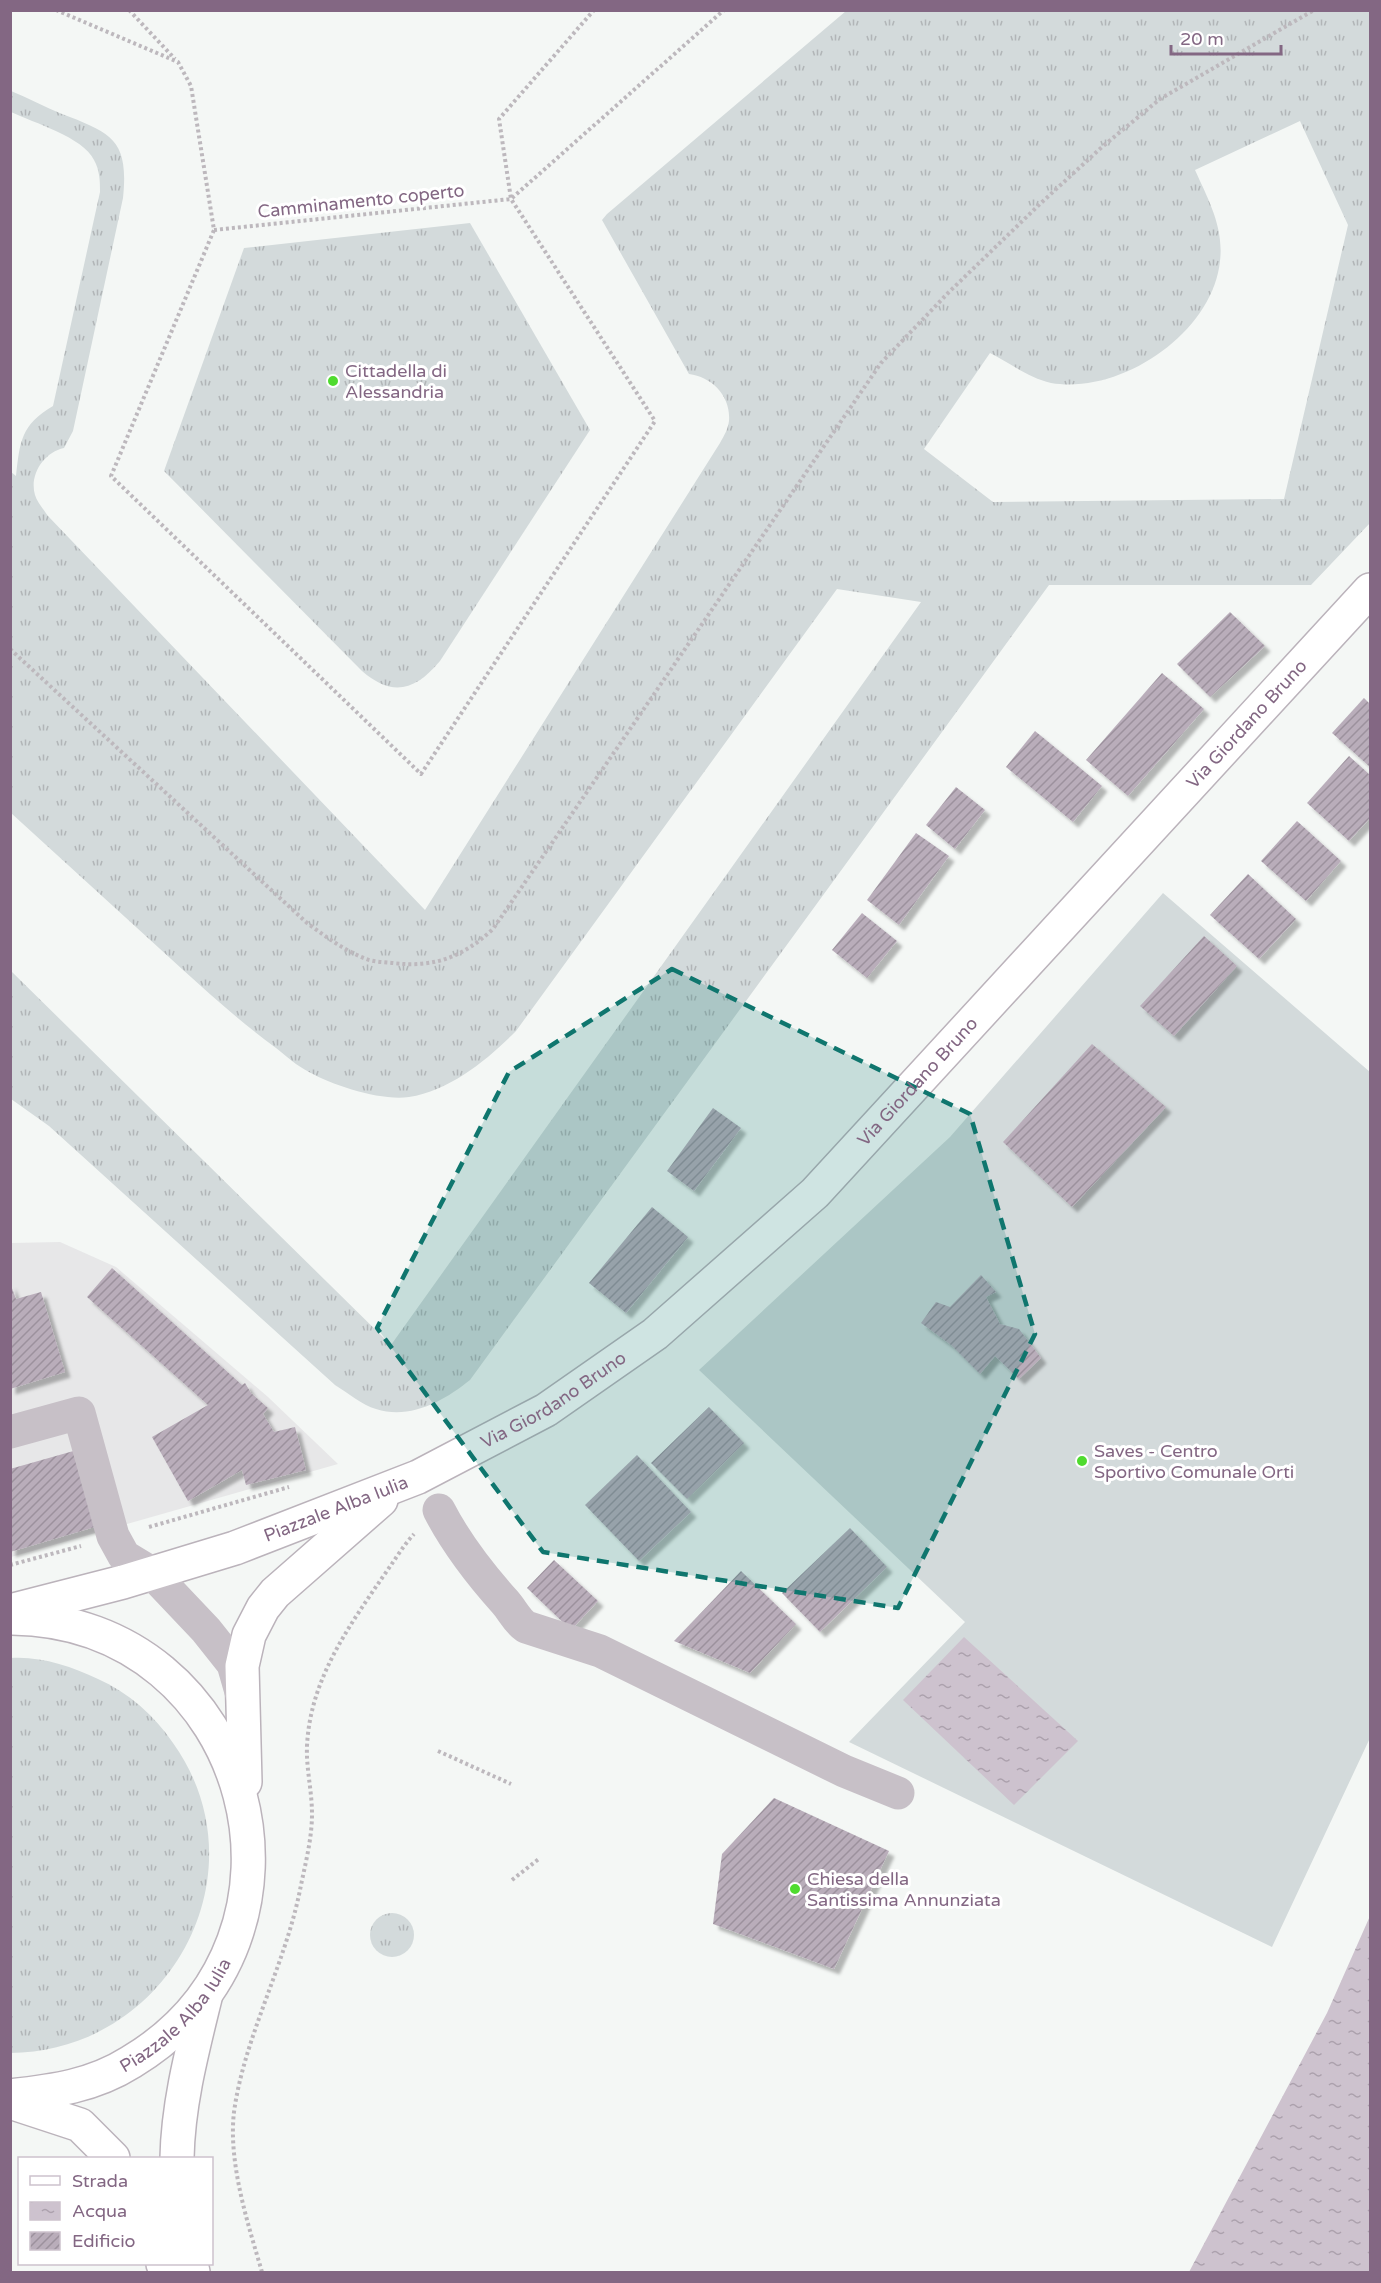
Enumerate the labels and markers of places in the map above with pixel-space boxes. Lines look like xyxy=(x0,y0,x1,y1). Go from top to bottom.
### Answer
place label: Cittadella di Alessandria xyxy=(345,360,447,403)
marker: Cittadella di Alessandria xyxy=(326,374,340,388)
place label: Saves - Centro Sportivo Comunale Orti xyxy=(1094,1440,1294,1483)
marker: Saves - Centro Sportivo Comunale Orti xyxy=(1075,1454,1089,1468)
place label: Chiesa della Santissima Annunziata xyxy=(807,1868,1001,1911)
marker: Chiesa della Santissima Annunziata xyxy=(788,1882,802,1896)

